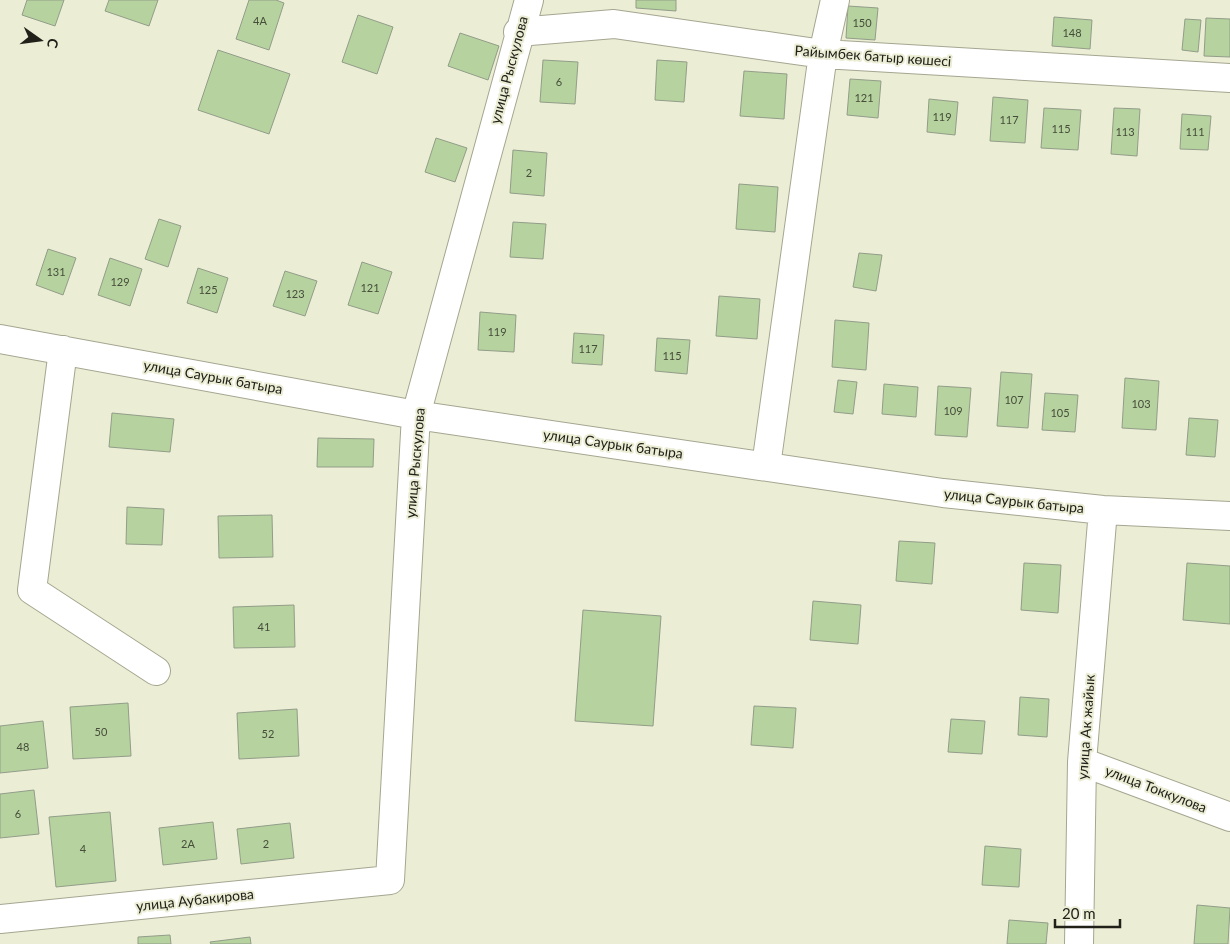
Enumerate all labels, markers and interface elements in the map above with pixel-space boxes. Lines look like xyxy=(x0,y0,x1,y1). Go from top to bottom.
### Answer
house number: 4А xyxy=(253,14,267,27)
street label: улица Рыскулова xyxy=(486,14,531,126)
north arrow xyxy=(15,15,65,65)
house number: 150 xyxy=(852,16,872,29)
house number: 148 xyxy=(1062,26,1082,39)
text: С xyxy=(44,37,62,51)
street label: Райымбек батыр көшесі xyxy=(794,42,952,69)
house number: 6 xyxy=(556,75,562,88)
house number: 121 xyxy=(854,91,874,104)
house number: 119 xyxy=(932,110,952,123)
house number: 117 xyxy=(999,113,1019,126)
house number: 115 xyxy=(1051,122,1071,135)
house number: 113 xyxy=(1115,125,1135,138)
house number: 111 xyxy=(1185,125,1205,138)
house number: 2 xyxy=(526,166,532,179)
house number: 131 xyxy=(46,265,66,278)
house number: 129 xyxy=(110,275,130,288)
house number: 121 xyxy=(360,281,380,294)
house number: 125 xyxy=(198,283,218,296)
house number: 123 xyxy=(285,287,305,300)
house number: 119 xyxy=(487,325,507,338)
house number: 117 xyxy=(578,342,598,355)
house number: 115 xyxy=(662,349,682,362)
street label: улица Саурык батыра xyxy=(142,356,284,397)
house number: 107 xyxy=(1004,393,1024,406)
house number: 103 xyxy=(1131,397,1151,410)
house number: 109 xyxy=(943,404,963,417)
house number: 105 xyxy=(1050,406,1070,419)
street label: улица Рыскулова xyxy=(401,407,428,519)
street label: улица Саурык батыра xyxy=(542,425,684,462)
street label: улица Саурык батыра xyxy=(943,485,1085,516)
house number: 41 xyxy=(258,620,270,633)
street label: улица Ак жайык xyxy=(1073,673,1098,780)
house number: 50 xyxy=(95,725,108,738)
house number: 52 xyxy=(262,727,274,740)
house number: 48 xyxy=(17,740,29,753)
street label: улица Токкулова xyxy=(1103,761,1209,816)
house number: 6 xyxy=(15,807,21,820)
house number: 2А xyxy=(181,837,195,850)
house number: 2 xyxy=(263,837,269,850)
house number: 4 xyxy=(80,842,87,855)
street label: улица Аубакирова xyxy=(135,885,255,914)
scale bar xyxy=(1055,896,1120,928)
text: 20 m xyxy=(1062,904,1096,922)

